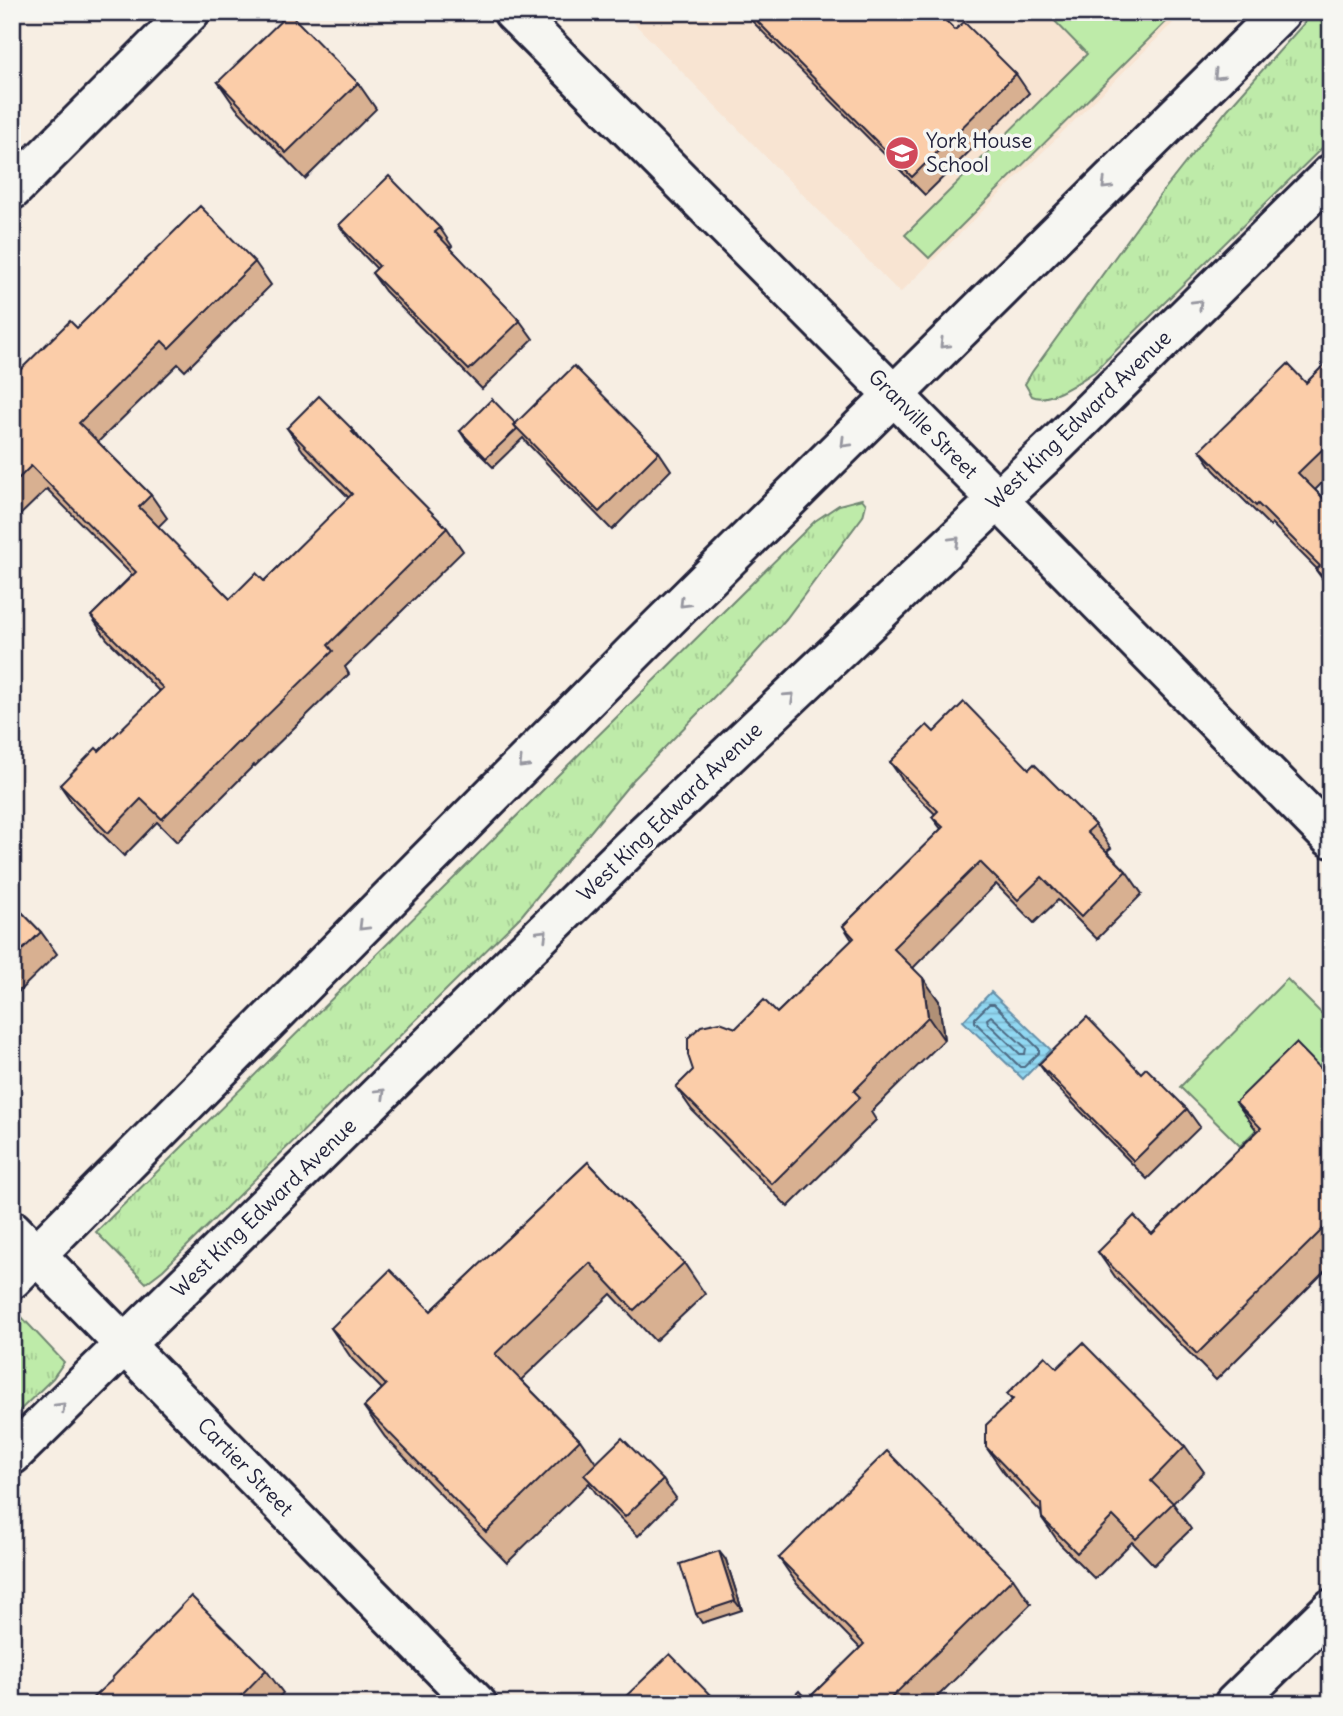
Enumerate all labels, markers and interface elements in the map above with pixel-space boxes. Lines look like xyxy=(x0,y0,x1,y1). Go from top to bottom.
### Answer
one-way arrow xyxy=(1213,67,1226,80)
place label: York House School xyxy=(926,127,1032,178)
school or university icon: York House School xyxy=(883,134,921,172)
one-way arrow xyxy=(1102,176,1115,189)
one-way arrow xyxy=(1190,300,1203,313)
street label: West King Edward Avenue xyxy=(981,324,1177,515)
one-way arrow xyxy=(939,336,952,349)
street label: Granville Street xyxy=(863,363,984,484)
one-way arrow xyxy=(841,435,854,448)
one-way arrow xyxy=(947,537,960,550)
one-way arrow xyxy=(679,595,692,608)
one-way arrow xyxy=(781,693,794,706)
street label: West King Edward Avenue xyxy=(572,716,768,907)
one-way arrow xyxy=(519,756,531,768)
one-way arrow xyxy=(358,917,371,930)
one-way arrow xyxy=(535,929,548,942)
one-way arrow xyxy=(373,1089,386,1102)
street label: West King Edward Avenue xyxy=(166,1112,362,1303)
one-way arrow xyxy=(53,1402,66,1415)
street label: Cartier Street xyxy=(192,1412,299,1522)

